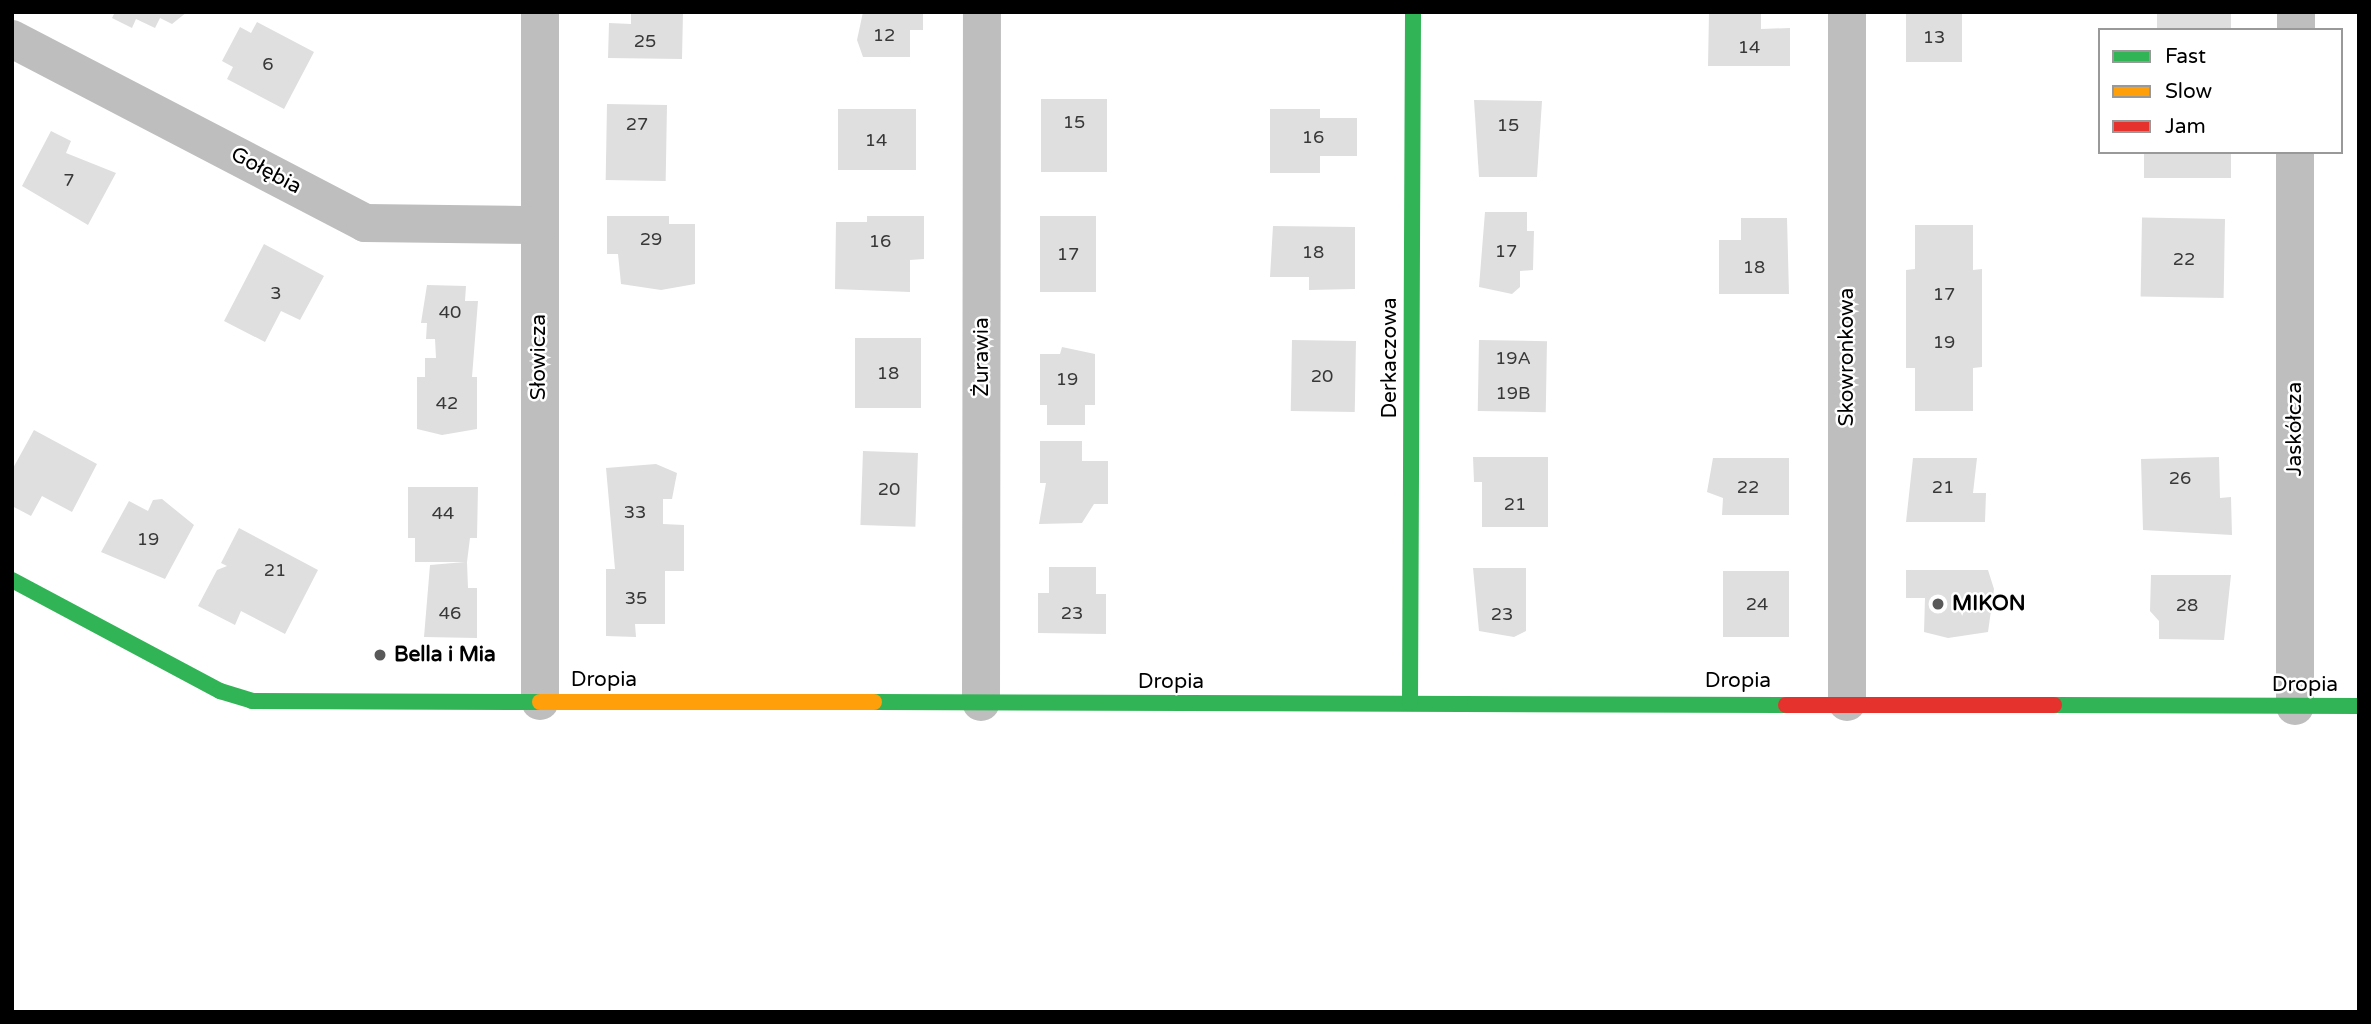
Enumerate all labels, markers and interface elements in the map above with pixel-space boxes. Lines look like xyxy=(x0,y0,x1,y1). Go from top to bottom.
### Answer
house number: 12 xyxy=(873,24,895,46)
house number: 13 xyxy=(1923,26,1945,48)
legend xyxy=(2098,28,2343,154)
house number: 25 xyxy=(634,30,656,52)
house number: 14 xyxy=(1738,36,1760,58)
text: Fast xyxy=(2165,44,2206,69)
house number: 6 xyxy=(262,53,274,75)
text: Slow xyxy=(2165,79,2212,104)
house number: 15 xyxy=(1063,111,1085,133)
house number: 27 xyxy=(626,113,648,135)
house number: 15 xyxy=(1497,114,1519,136)
text: Jam xyxy=(2165,114,2206,139)
house number: 16 xyxy=(1302,126,1324,148)
house number: 14 xyxy=(865,129,887,151)
street label: Gołębia xyxy=(226,142,306,200)
house number: 7 xyxy=(63,169,75,191)
house number: 29 xyxy=(640,228,662,250)
house number: 16 xyxy=(869,230,891,252)
house number: 17 xyxy=(1495,240,1517,262)
house number: 18 xyxy=(1302,241,1324,263)
house number: 17 xyxy=(1057,243,1079,265)
house number: 22 xyxy=(2173,248,2195,270)
house number: 18 xyxy=(1743,256,1765,278)
house number: 3 xyxy=(270,282,282,304)
house number: 17 xyxy=(1933,283,1955,305)
street label: Skowronkowa xyxy=(1834,288,1860,426)
street label: Derkaczowa xyxy=(1377,298,1403,418)
house number: 40 xyxy=(439,301,461,323)
street label: Słowicza xyxy=(526,314,552,400)
street label: Żurawia xyxy=(969,317,995,397)
house number: 19 xyxy=(1933,331,1955,353)
house number: 19A xyxy=(1495,347,1531,369)
house number: 18 xyxy=(877,362,899,384)
house number: 20 xyxy=(1311,365,1333,387)
house number: 19 xyxy=(1056,368,1078,390)
house number: 19B xyxy=(1495,382,1531,404)
street label: Jaskółcza xyxy=(2282,382,2308,476)
house number: 42 xyxy=(436,392,458,414)
house number: 26 xyxy=(2169,467,2191,489)
house number: 22 xyxy=(1737,476,1759,498)
house number: 21 xyxy=(1932,476,1954,498)
house number: 20 xyxy=(878,478,900,500)
house number: 21 xyxy=(1504,493,1526,515)
house number: 33 xyxy=(624,501,646,523)
house number: 44 xyxy=(432,502,454,524)
house number: 19 xyxy=(137,528,159,550)
house number: 21 xyxy=(264,559,286,581)
house number: 35 xyxy=(625,587,647,609)
place label: MIKON xyxy=(1952,591,2026,617)
house number: 24 xyxy=(1746,593,1768,615)
house number: 28 xyxy=(2176,594,2198,616)
marker: MIKON xyxy=(1930,596,1946,612)
house number: 46 xyxy=(439,602,461,624)
house number: 23 xyxy=(1061,602,1083,624)
house number: 23 xyxy=(1491,603,1513,625)
place label: Bella i Mia xyxy=(394,642,496,668)
marker: Bella i Mia xyxy=(372,647,388,663)
street label: Dropia xyxy=(571,667,637,693)
street label: Dropia xyxy=(1705,668,1771,694)
street label: Dropia xyxy=(1138,669,1204,695)
street label: Dropia xyxy=(2272,672,2338,698)

